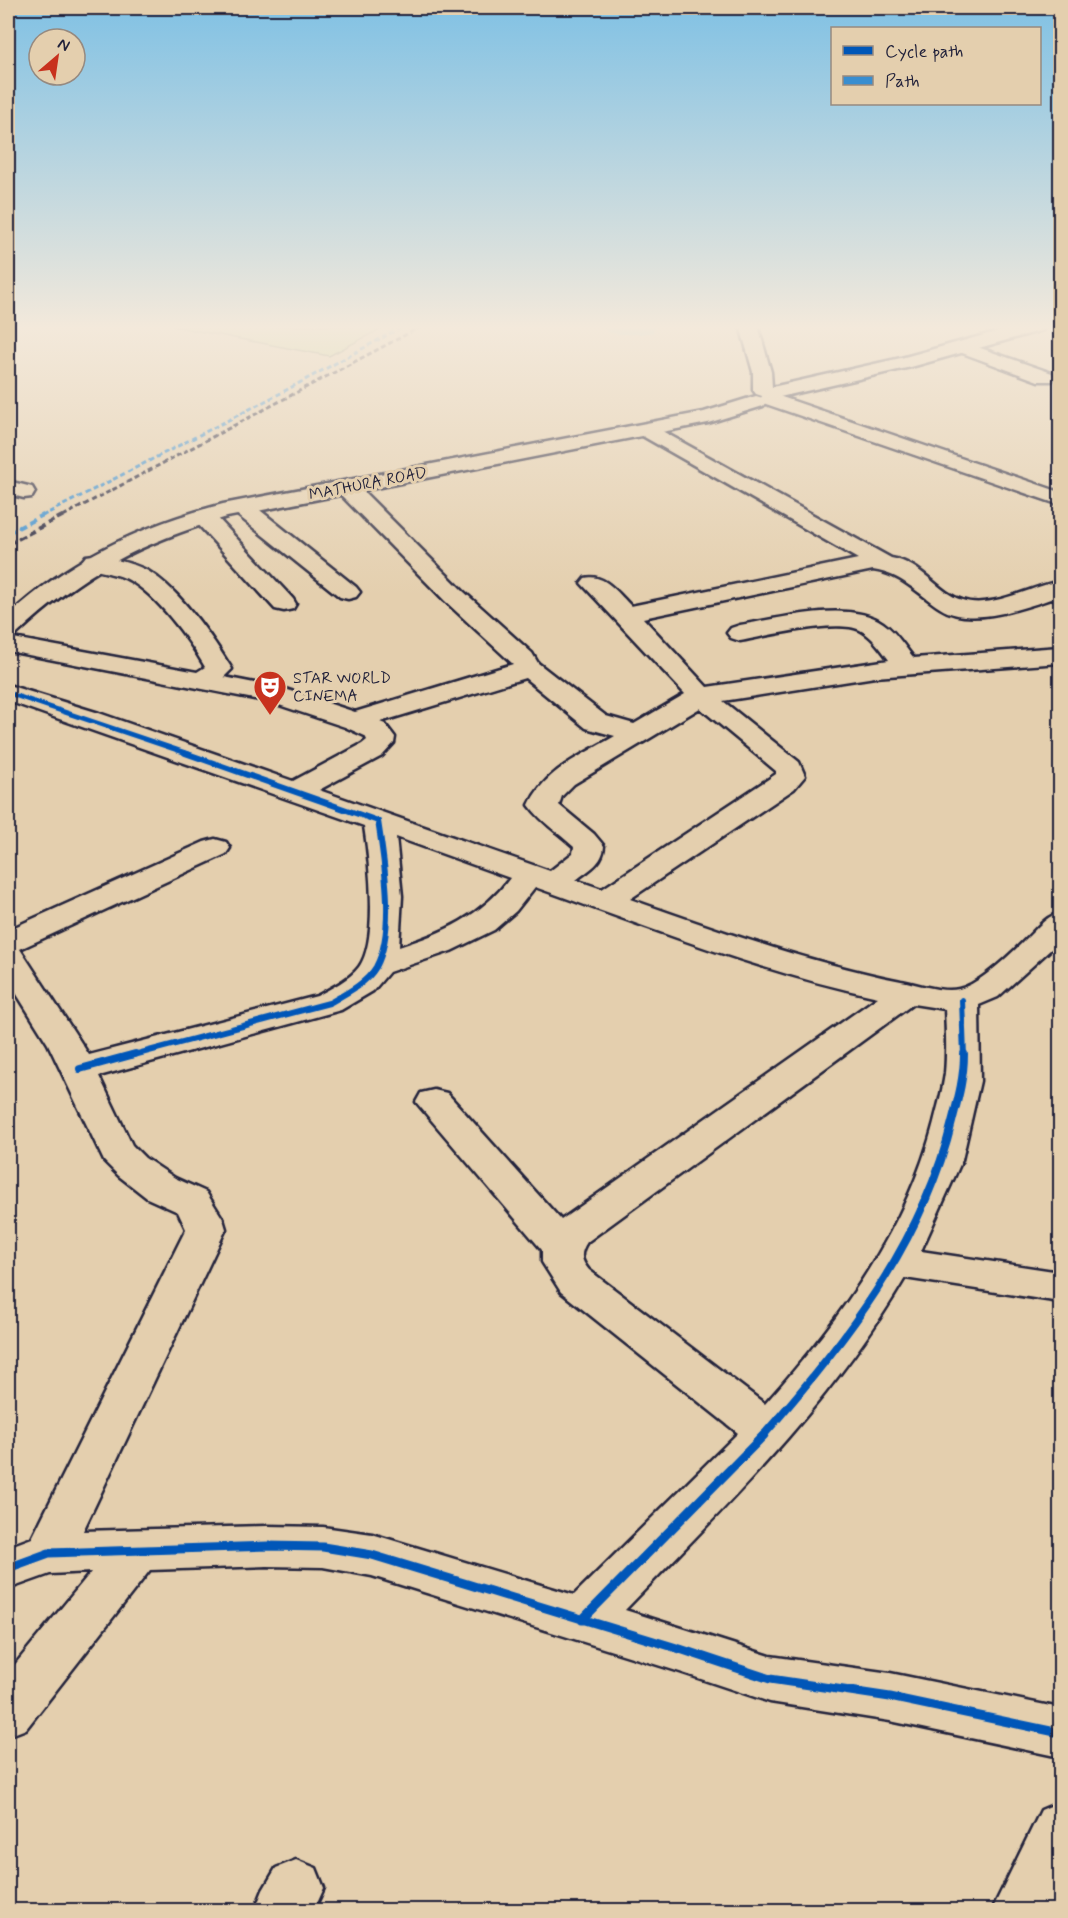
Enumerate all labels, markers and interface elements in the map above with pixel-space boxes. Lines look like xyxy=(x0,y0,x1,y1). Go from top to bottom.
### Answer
north arrow xyxy=(27,27,87,87)
legend xyxy=(831,27,1041,105)
text: N xyxy=(54,33,73,57)
text: Cycle path xyxy=(885,40,963,64)
text: Path xyxy=(885,70,920,94)
street label: MATHURA ROAD xyxy=(307,462,429,506)
place label: STAR WORLD CINEMA xyxy=(293,668,391,707)
theatre icon: STAR WORLD CINEMA xyxy=(252,669,288,716)

